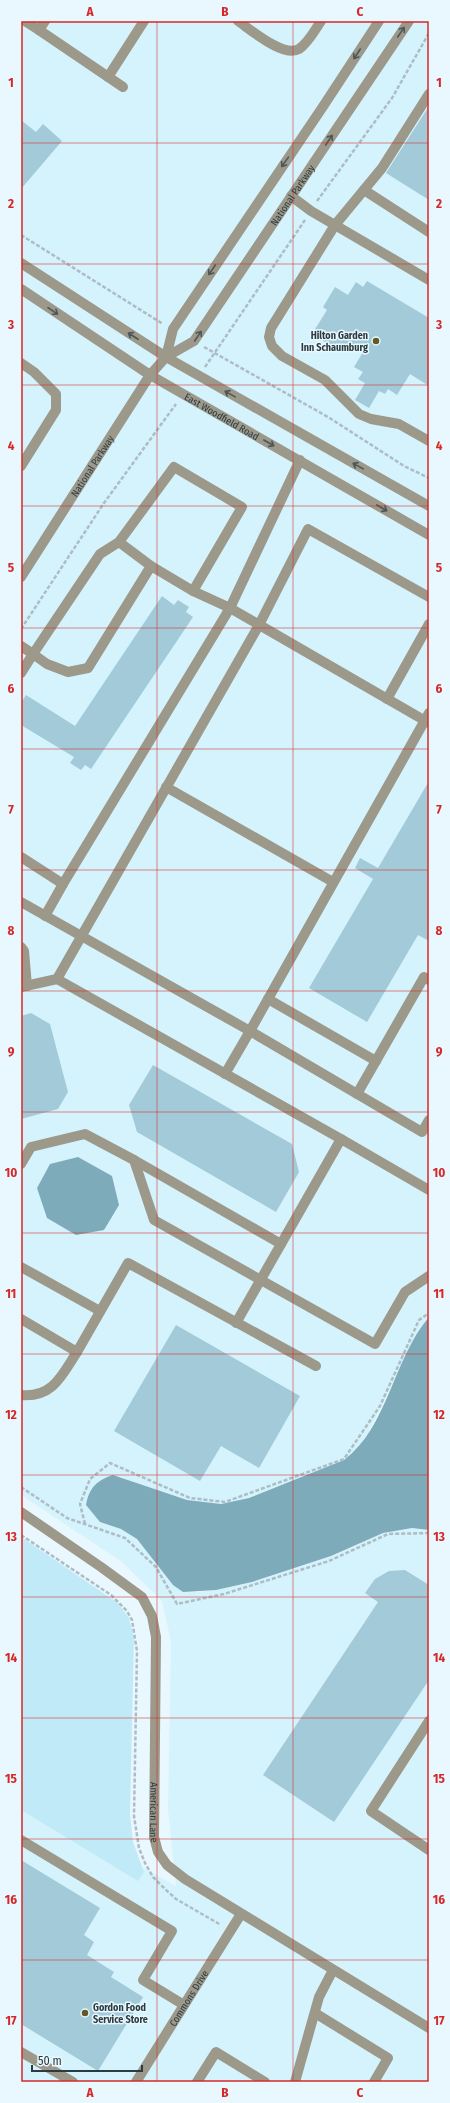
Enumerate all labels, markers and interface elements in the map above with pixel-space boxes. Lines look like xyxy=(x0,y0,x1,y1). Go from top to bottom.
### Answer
text: A xyxy=(85,4,94,19)
text: B xyxy=(221,4,229,19)
text: C xyxy=(357,4,364,19)
one-way arrow xyxy=(397,27,405,38)
one-way arrow xyxy=(353,48,361,60)
text: 1 xyxy=(8,75,14,90)
text: 1 xyxy=(436,75,442,90)
one-way arrow xyxy=(325,135,333,146)
one-way arrow xyxy=(281,156,289,167)
street label: National Parkway xyxy=(268,162,318,228)
text: 2 xyxy=(7,196,14,211)
text: 2 xyxy=(435,196,442,211)
one-way arrow xyxy=(208,264,217,275)
one-way arrow xyxy=(48,307,59,315)
text: 3 xyxy=(7,317,14,332)
text: 3 xyxy=(435,317,442,332)
one-way arrow xyxy=(194,330,202,341)
place label: Hilton Garden Inn Schaumburg xyxy=(301,330,368,354)
one-way arrow xyxy=(128,332,139,340)
marker: Hilton Garden Inn Schaumburg xyxy=(371,336,381,346)
one-way arrow xyxy=(225,390,237,398)
street label: East Woodfield Road xyxy=(182,391,261,443)
street label: National Parkway xyxy=(69,433,117,499)
text: 4 xyxy=(8,438,15,453)
text: 4 xyxy=(436,438,443,453)
one-way arrow xyxy=(263,440,275,448)
one-way arrow xyxy=(353,462,365,470)
one-way arrow xyxy=(376,504,388,512)
text: 5 xyxy=(8,560,14,575)
text: 5 xyxy=(436,560,442,575)
text: 6 xyxy=(8,681,15,696)
text: 6 xyxy=(436,681,443,696)
text: 7 xyxy=(8,802,14,817)
text: 7 xyxy=(436,802,442,817)
text: 8 xyxy=(8,923,15,938)
text: 8 xyxy=(436,923,443,938)
text: 9 xyxy=(8,1044,15,1059)
text: 9 xyxy=(436,1044,443,1059)
text: 10 xyxy=(5,1165,17,1180)
text: 10 xyxy=(433,1165,445,1180)
text: 11 xyxy=(6,1286,16,1301)
text: 11 xyxy=(434,1286,444,1301)
text: 12 xyxy=(5,1407,17,1422)
text: 12 xyxy=(433,1407,445,1422)
text: 13 xyxy=(5,1529,17,1544)
text: 13 xyxy=(433,1529,445,1544)
text: 14 xyxy=(5,1650,17,1665)
text: 14 xyxy=(433,1650,445,1665)
text: 15 xyxy=(5,1771,17,1786)
text: 15 xyxy=(433,1771,445,1786)
street label: American Lane xyxy=(147,1782,160,1844)
text: 16 xyxy=(5,1892,17,1907)
text: 16 xyxy=(433,1892,445,1907)
street label: Commons Drive xyxy=(167,1968,211,2029)
place label: Gordon Food Service Store xyxy=(93,2002,148,2026)
marker: Gordon Food Service Store xyxy=(80,2008,90,2018)
text: 17 xyxy=(5,2013,17,2028)
text: 17 xyxy=(433,2013,445,2028)
scale bar xyxy=(32,2047,142,2073)
text: 50 m xyxy=(38,2054,62,2068)
text: A xyxy=(85,2085,94,2100)
text: B xyxy=(221,2085,229,2100)
text: C xyxy=(357,2085,364,2100)

